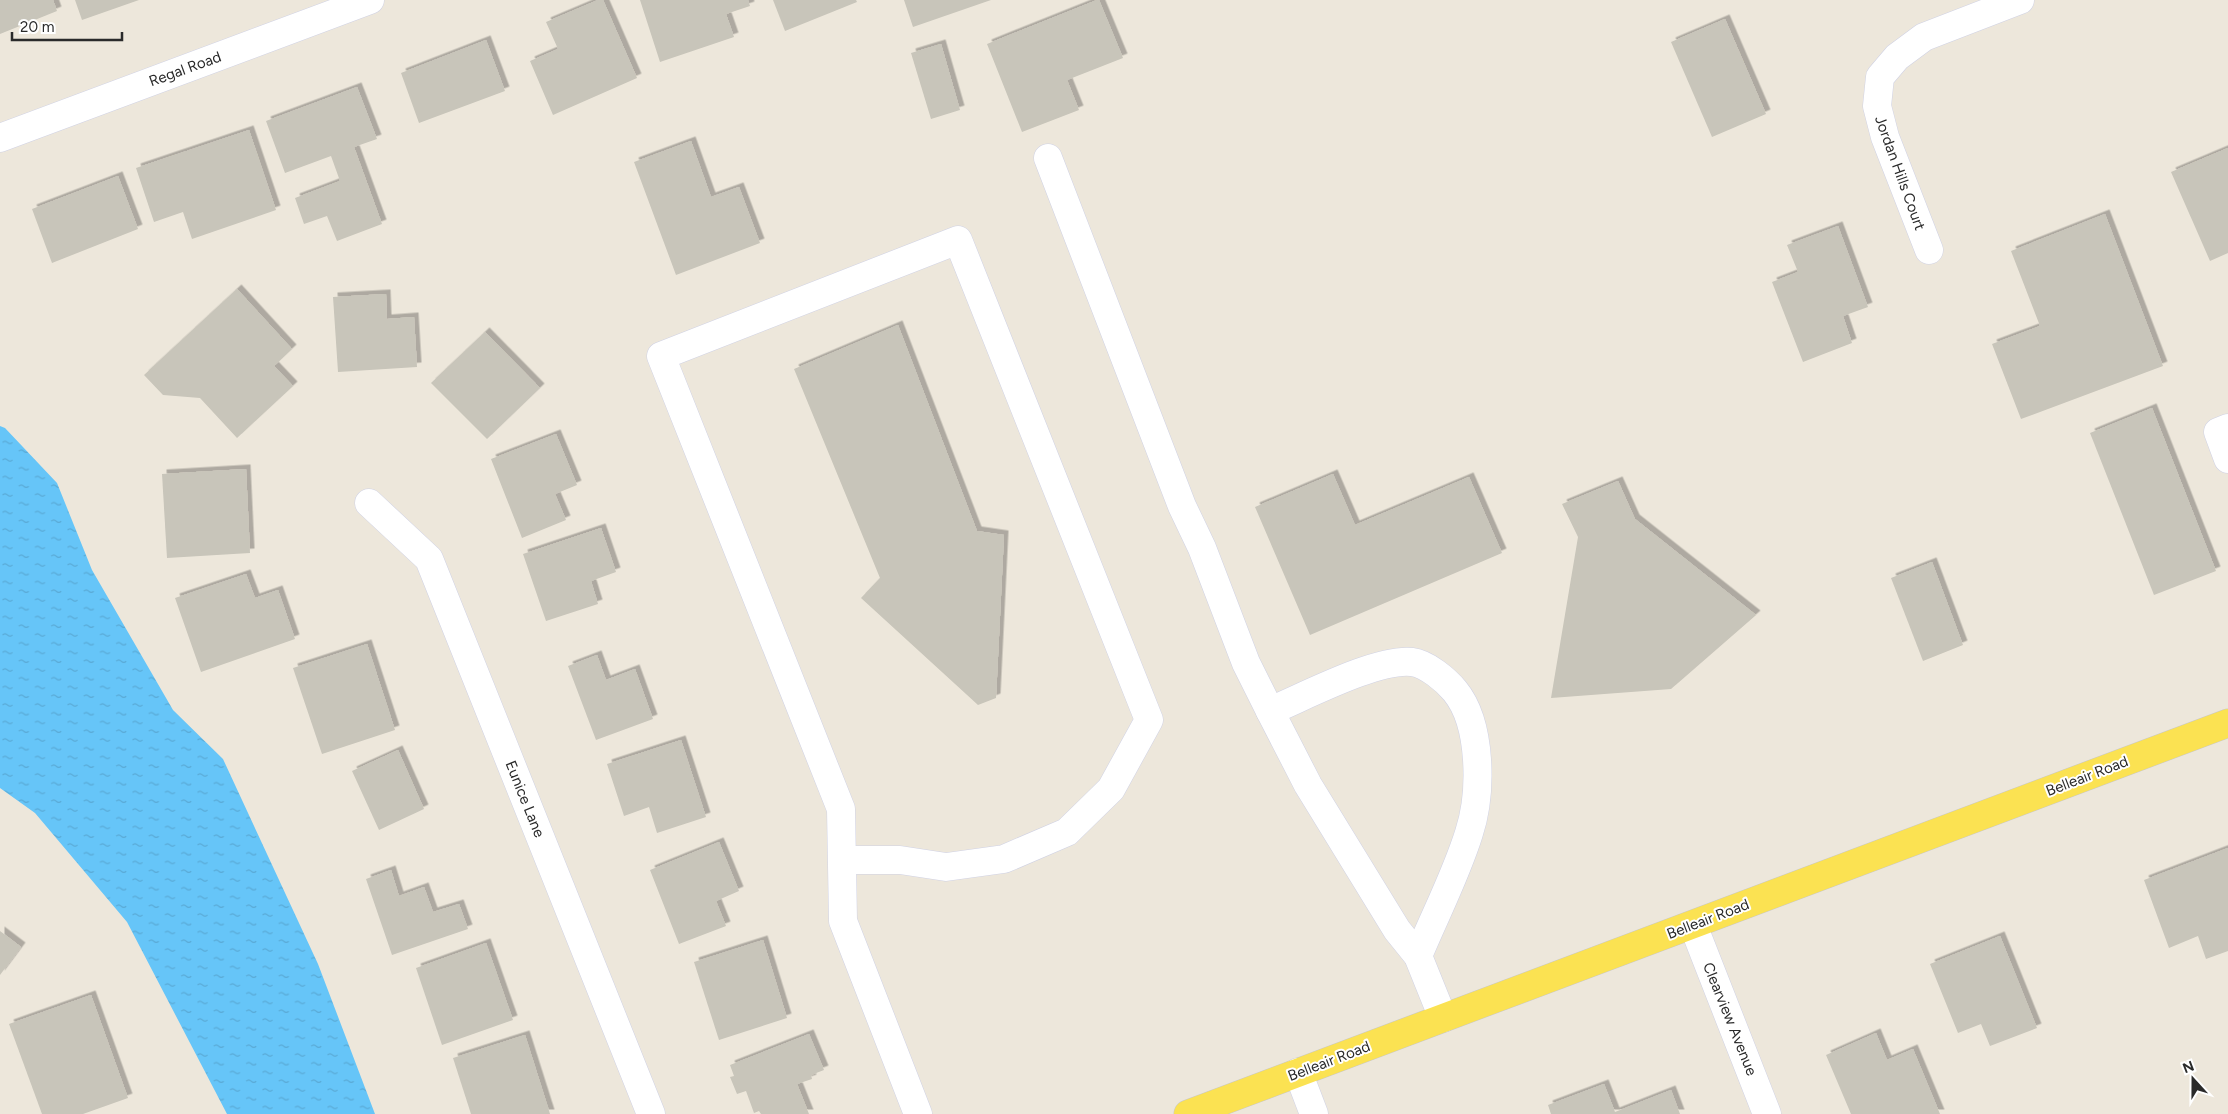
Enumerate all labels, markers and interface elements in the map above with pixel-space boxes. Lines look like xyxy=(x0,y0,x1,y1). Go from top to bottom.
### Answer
scale bar xyxy=(12,10,122,42)
text: 20 m xyxy=(20,18,54,36)
street label: Regal Road xyxy=(146,48,224,90)
street label: Jordan Hills Court xyxy=(1871,113,1929,233)
street label: Belleair Road xyxy=(2043,752,2131,800)
street label: Eunice Lane xyxy=(501,758,549,840)
street label: Belleair Road xyxy=(1664,895,1752,943)
street label: Clearview Avenue xyxy=(1699,960,1761,1078)
street label: Belleair Road xyxy=(1285,1037,1373,1085)
north arrow xyxy=(2168,1054,2218,1104)
text: N xyxy=(2180,1057,2197,1077)

